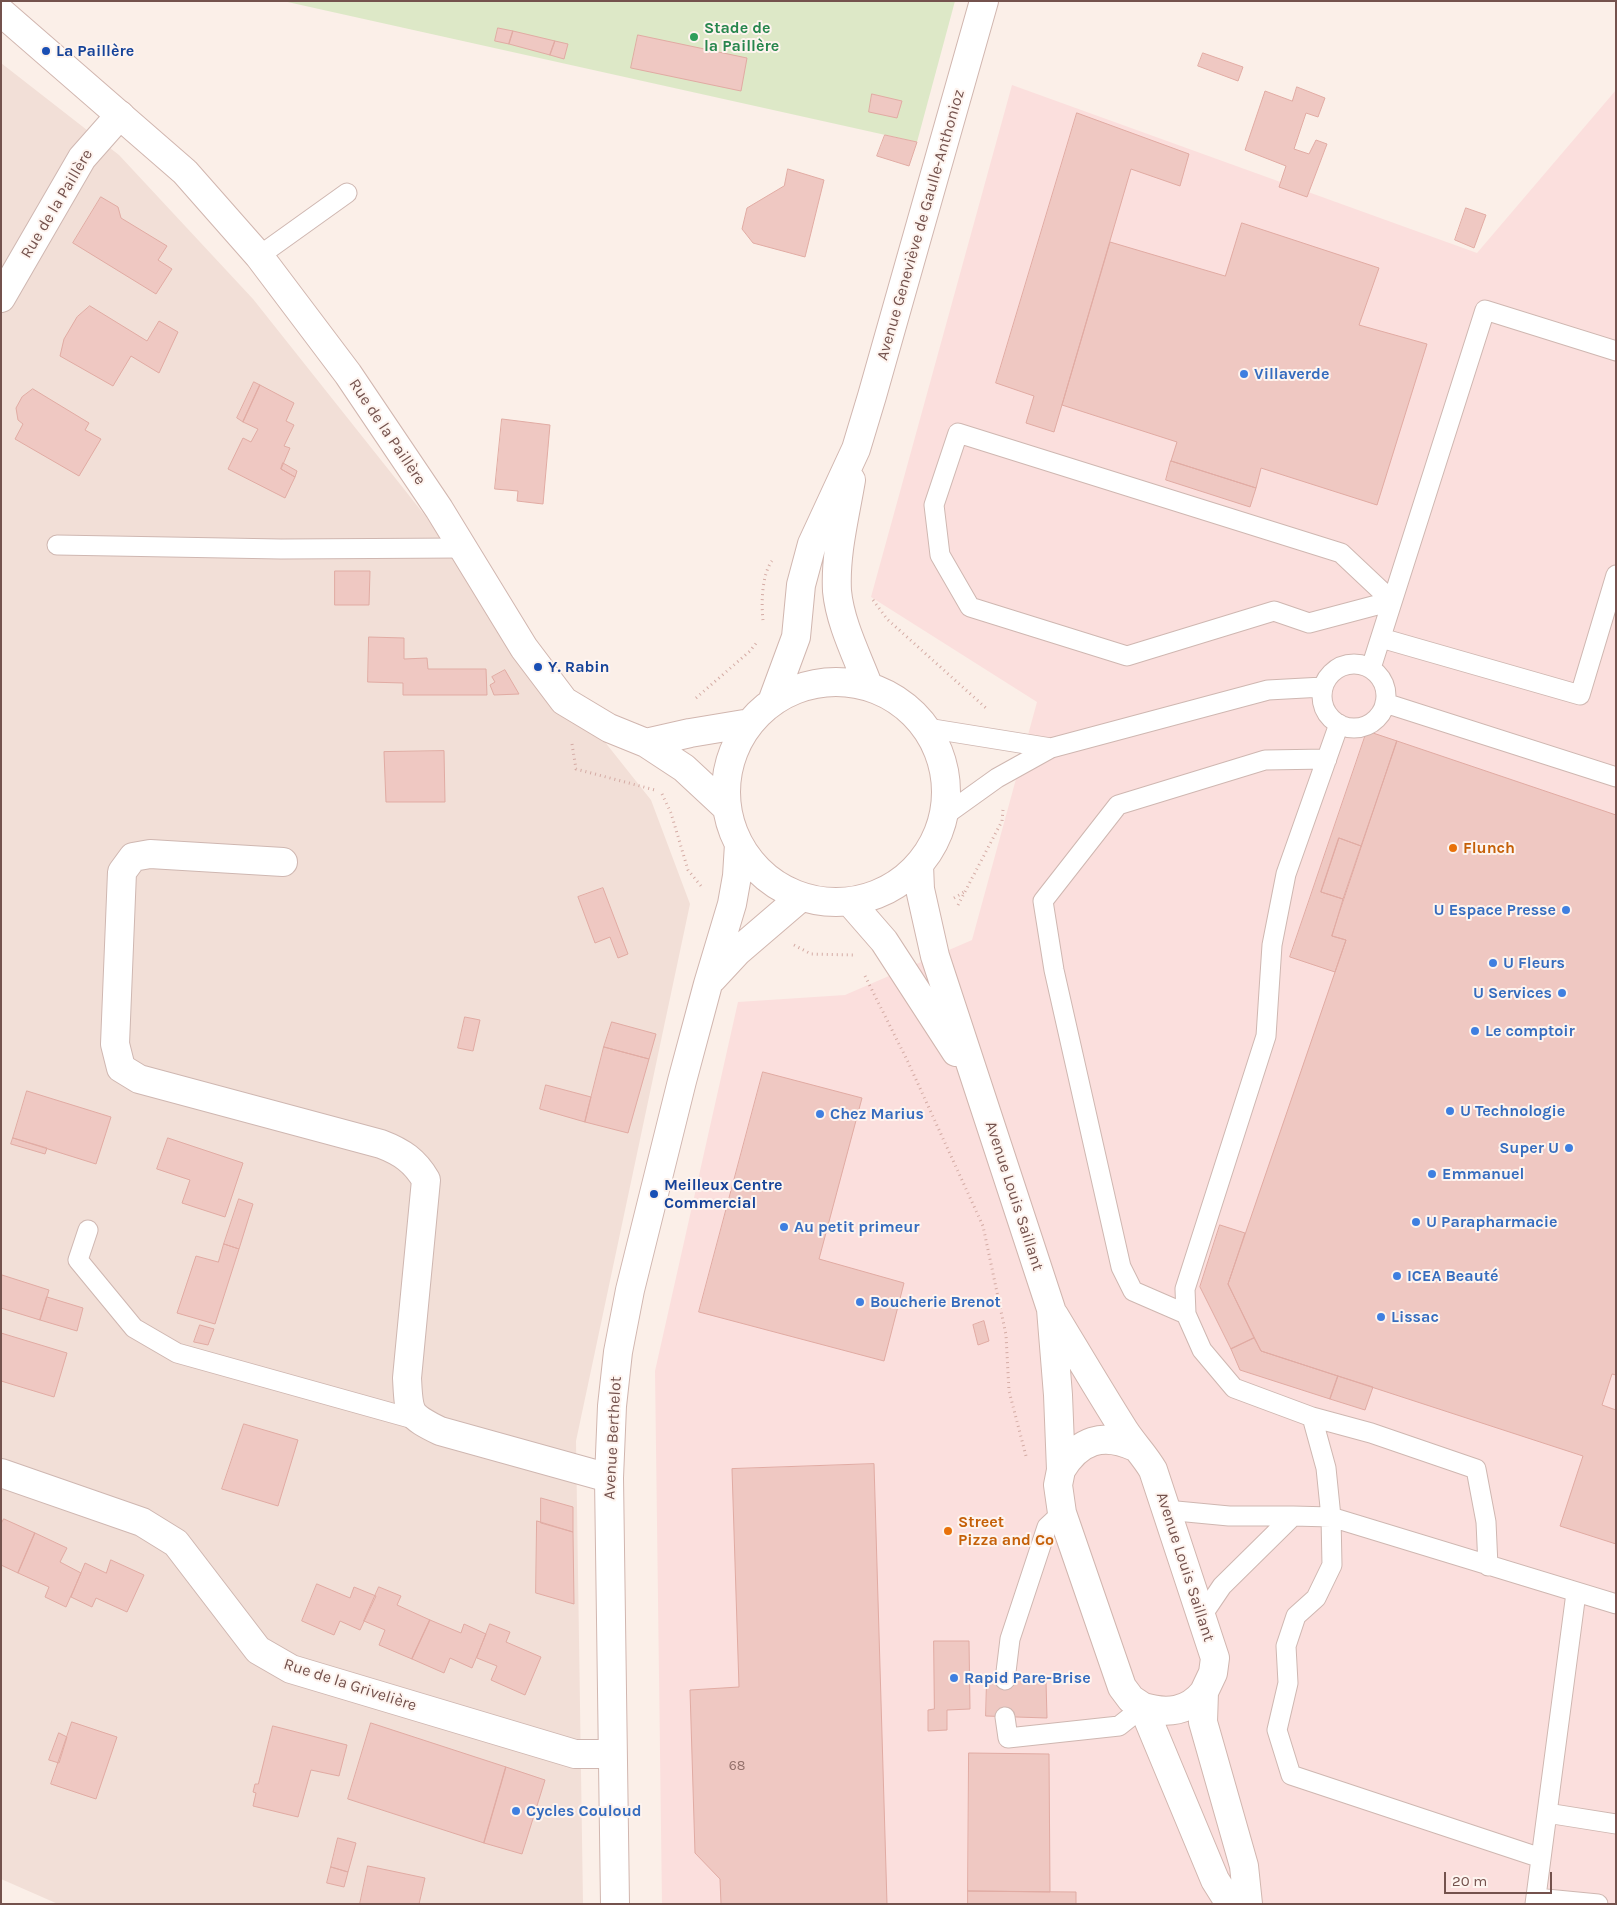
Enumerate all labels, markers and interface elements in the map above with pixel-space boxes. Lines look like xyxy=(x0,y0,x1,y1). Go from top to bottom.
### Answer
place label: Stade de la Paillère xyxy=(704,18,779,56)
marker: Stade de la Paillère xyxy=(688,31,700,43)
place label: La Paillère xyxy=(56,41,134,61)
marker: La Paillère xyxy=(40,45,52,57)
street label: Avenue Geneviève de Gaulle-Anthonioz xyxy=(873,87,969,363)
street label: Rue de la Paillère xyxy=(17,146,97,262)
place label: Villaverde xyxy=(1254,364,1329,384)
marker: Villaverde xyxy=(1238,368,1250,380)
street label: Rue de la Paillère xyxy=(344,375,430,489)
place label: Y. Rabin xyxy=(548,657,610,677)
marker: Y. Rabin xyxy=(532,661,544,673)
place label: Flunch xyxy=(1463,838,1515,858)
marker: Flunch xyxy=(1447,842,1459,854)
place label: U Espace Presse xyxy=(1434,900,1556,920)
marker: U Espace Presse xyxy=(1560,904,1572,916)
place label: U Fleurs xyxy=(1503,953,1565,973)
marker: U Fleurs xyxy=(1487,957,1499,969)
place label: U Services xyxy=(1473,983,1552,1003)
marker: U Services xyxy=(1556,987,1568,999)
place label: Le comptoir xyxy=(1485,1021,1575,1041)
marker: Le comptoir xyxy=(1469,1025,1481,1037)
place label: U Technologie xyxy=(1460,1101,1565,1121)
place label: Chez Marius xyxy=(830,1104,924,1124)
marker: U Technologie xyxy=(1444,1105,1456,1117)
marker: Chez Marius xyxy=(814,1108,826,1120)
street label: Avenue Louis Saillant xyxy=(981,1119,1047,1273)
place label: Super U xyxy=(1499,1138,1559,1158)
marker: Super U xyxy=(1563,1142,1575,1154)
place label: Emmanuel xyxy=(1442,1164,1524,1184)
marker: Emmanuel xyxy=(1426,1168,1438,1180)
place label: Meilleux Centre Commercial xyxy=(664,1175,783,1213)
marker: Meilleux Centre Commercial xyxy=(648,1188,660,1200)
place label: U Parapharmacie xyxy=(1426,1212,1557,1232)
marker: U Parapharmacie xyxy=(1410,1216,1422,1228)
place label: Au petit primeur xyxy=(794,1217,920,1237)
marker: Au petit primeur xyxy=(778,1221,790,1233)
place label: ICEA Beauté xyxy=(1407,1266,1498,1286)
marker: ICEA Beauté xyxy=(1391,1270,1403,1282)
place label: Boucherie Brenot xyxy=(870,1292,1001,1312)
marker: Boucherie Brenot xyxy=(854,1296,866,1308)
place label: Lissac xyxy=(1391,1307,1439,1327)
marker: Lissac xyxy=(1375,1311,1387,1323)
street label: Avenue Berthelot xyxy=(600,1376,626,1500)
street label: Avenue Louis Saillant xyxy=(1152,1490,1218,1644)
place label: Street Pizza and Co xyxy=(958,1512,1054,1550)
marker: Street Pizza and Co xyxy=(942,1525,954,1537)
street label: Rue de la Grivelière xyxy=(281,1654,419,1716)
place label: Rapid Pare-Brise xyxy=(964,1668,1091,1688)
marker: Rapid Pare-Brise xyxy=(948,1672,960,1684)
house number: 68 xyxy=(729,1758,745,1774)
place label: Cycles Couloud xyxy=(526,1801,642,1821)
marker: Cycles Couloud xyxy=(510,1805,522,1817)
scale bar xyxy=(1447,1862,1554,1894)
text: 20 m xyxy=(1452,1872,1487,1890)

